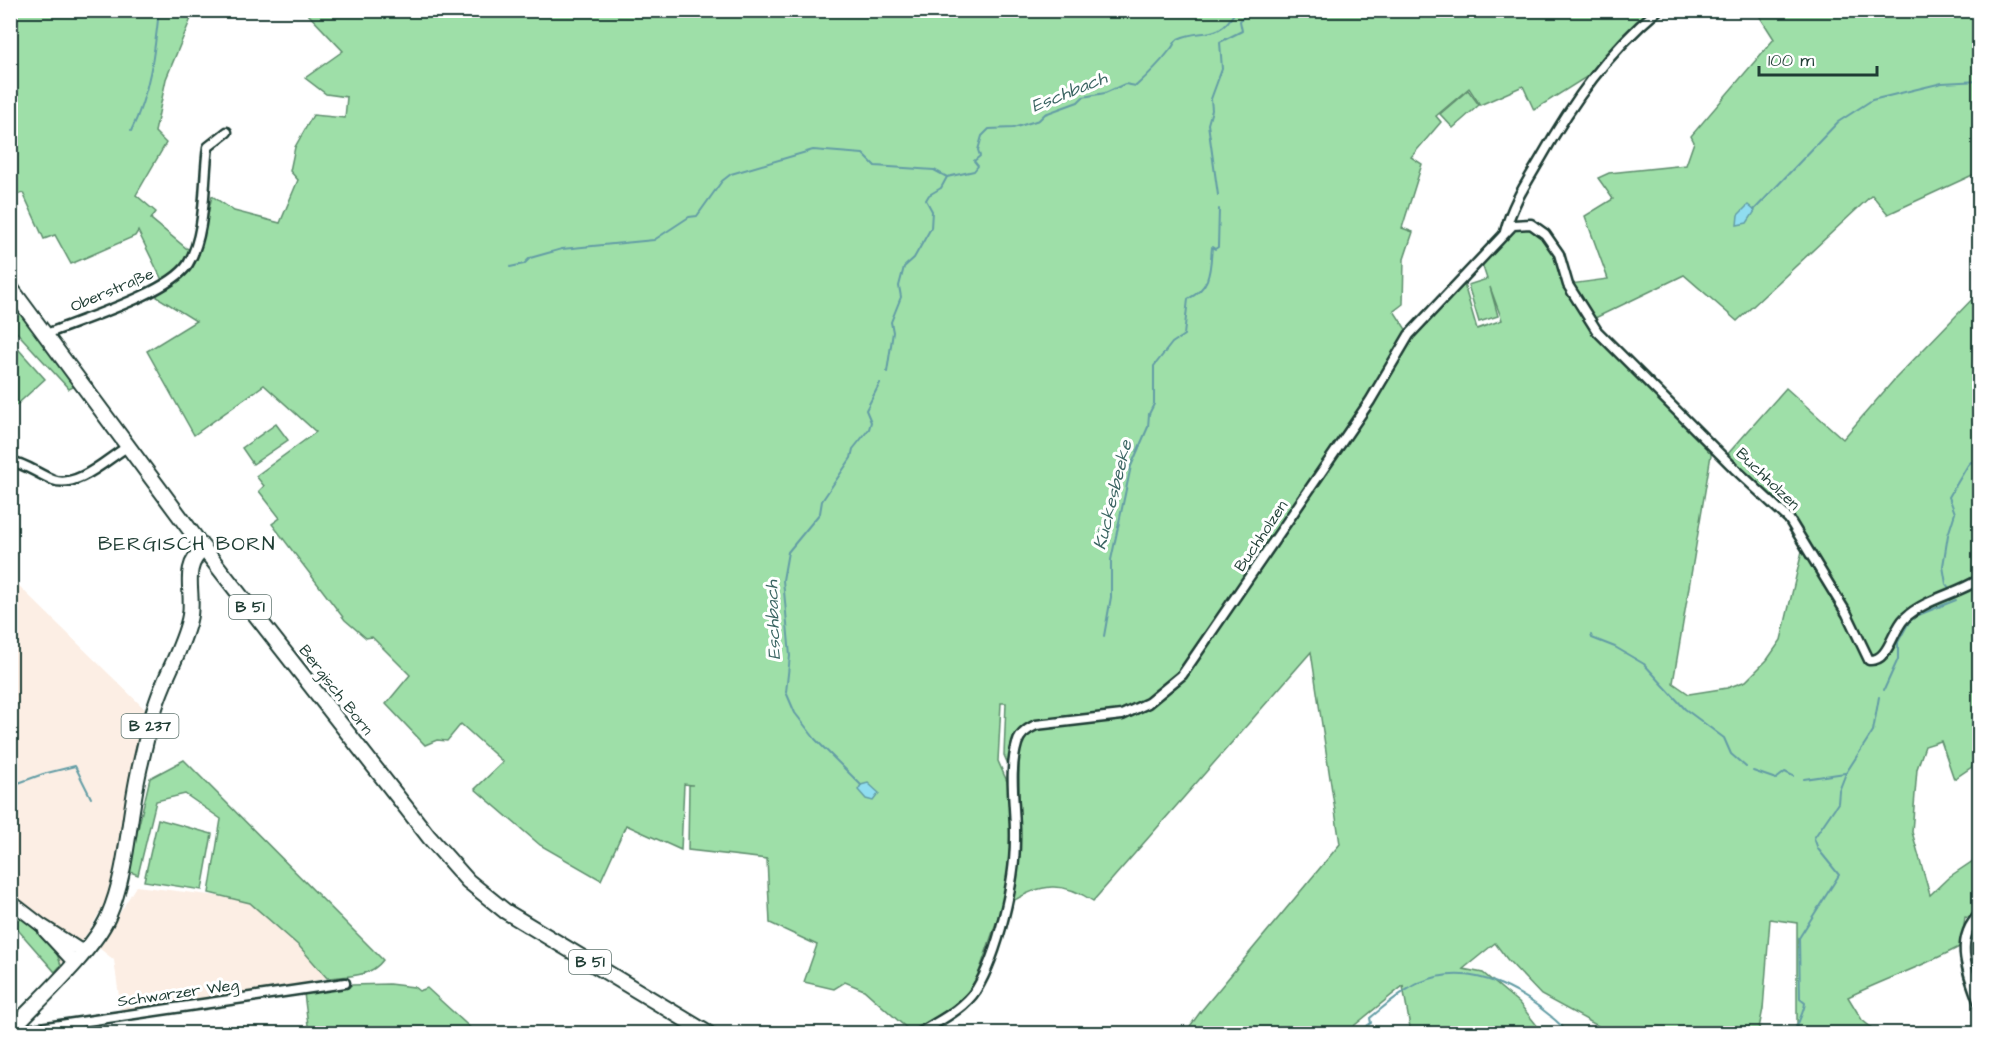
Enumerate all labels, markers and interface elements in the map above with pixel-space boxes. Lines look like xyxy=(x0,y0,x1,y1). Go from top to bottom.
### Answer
scale bar xyxy=(1759,39,1878,77)
text: 100 m xyxy=(1768,48,1814,73)
water label: Eschbach xyxy=(1027,65,1112,118)
street label: Oberstraße xyxy=(67,262,157,317)
water label: Kückesbeeke xyxy=(1087,437,1139,552)
street label: Buchholzen xyxy=(1731,443,1805,515)
street label: Buchholzen xyxy=(1229,496,1293,576)
district label: BERGISCH BORN xyxy=(98,530,276,558)
water label: Eschbach xyxy=(759,579,787,660)
road number: B 51 xyxy=(229,595,271,619)
street label: Bergisch Born xyxy=(293,640,378,740)
road number: B 237 xyxy=(122,714,178,738)
road number: B 51 xyxy=(569,950,611,974)
street label: Schwarzer Weg xyxy=(116,974,240,1013)

